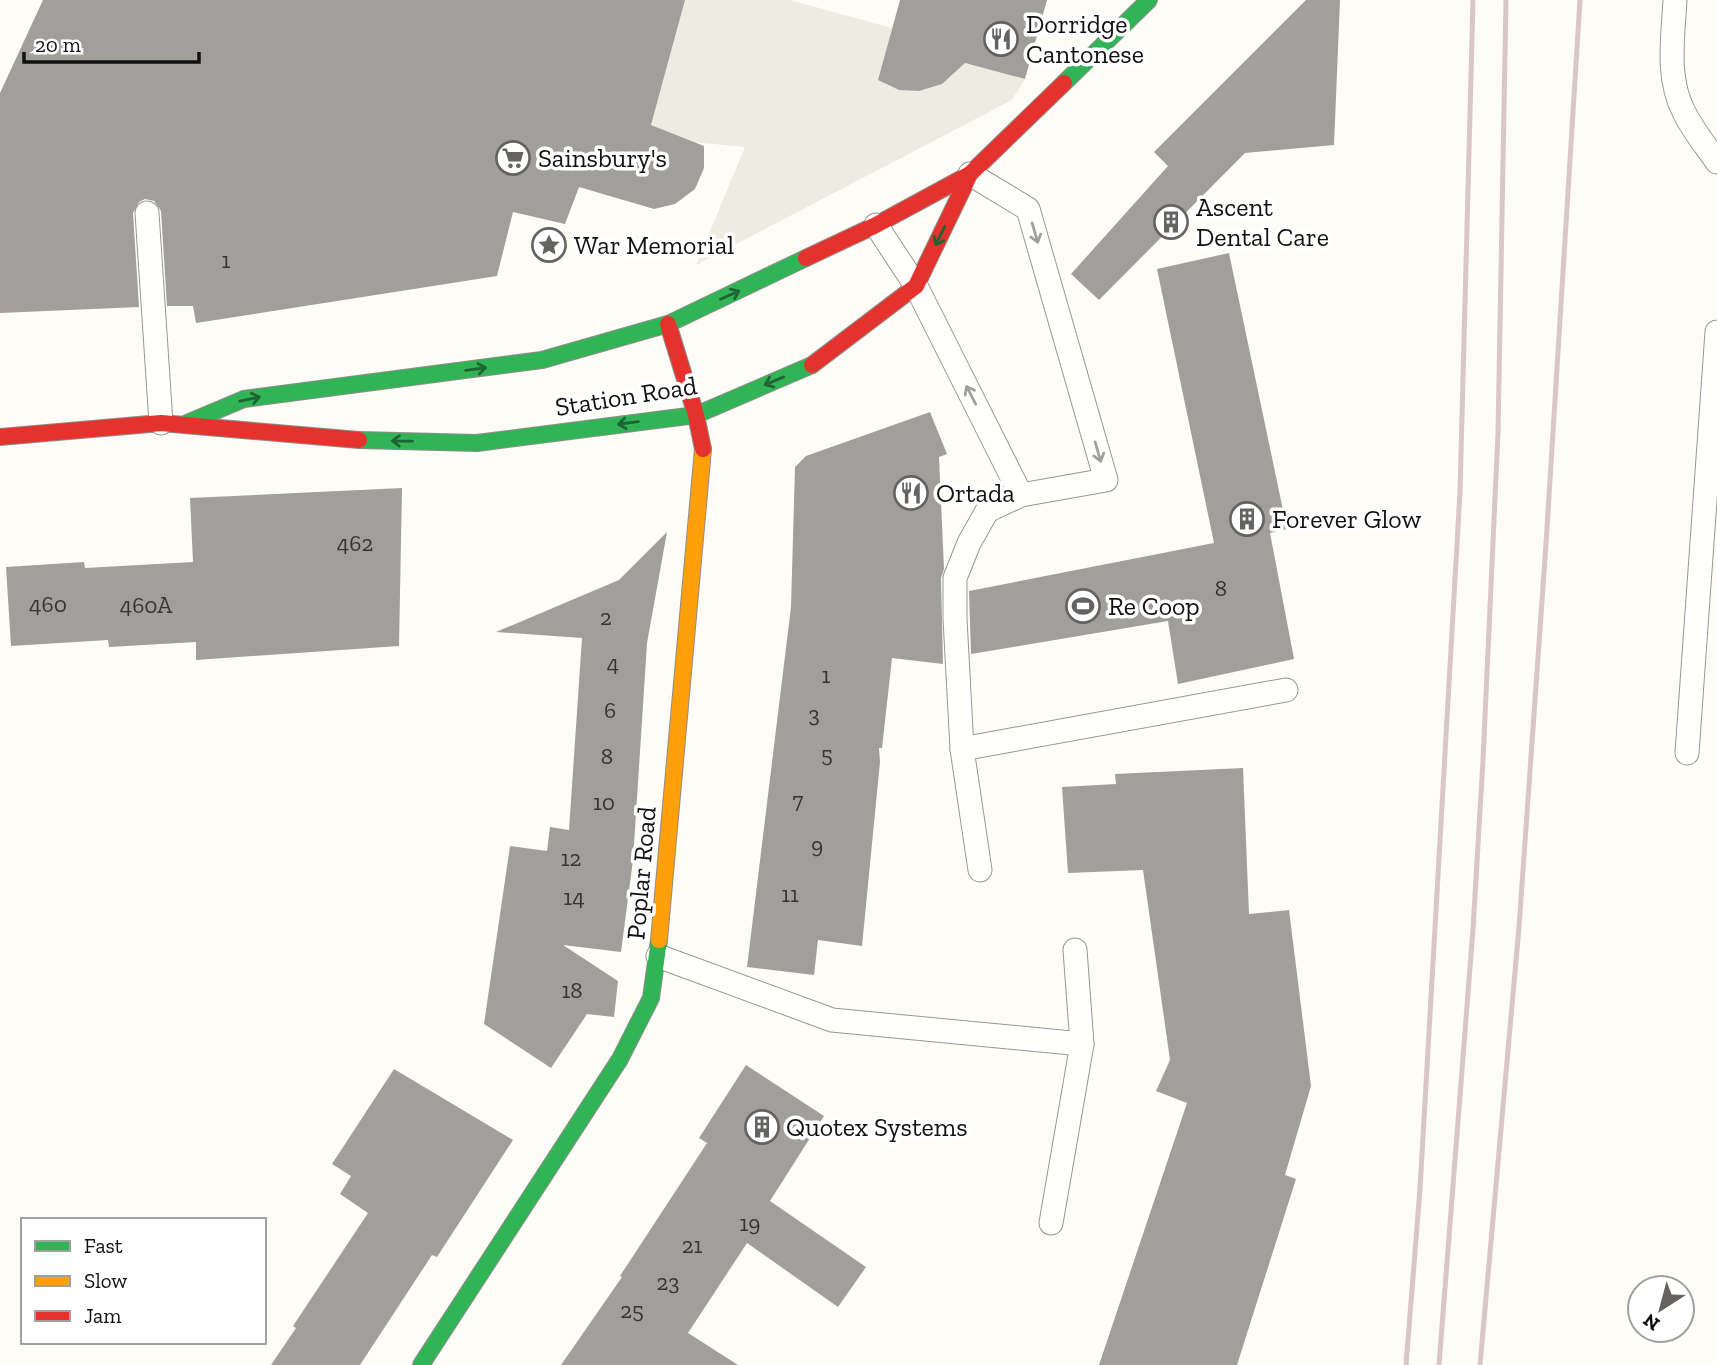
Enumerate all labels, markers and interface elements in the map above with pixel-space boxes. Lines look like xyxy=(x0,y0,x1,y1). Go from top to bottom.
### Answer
place label: Dorridge Cantonese xyxy=(1026,8,1144,70)
restaurant icon: Dorridge Cantonese xyxy=(982,20,1020,58)
scale bar xyxy=(24,21,200,65)
text: 20 m xyxy=(35,32,81,57)
supermarket icon: Sainsbury's xyxy=(494,139,532,177)
place label: Sainsbury's xyxy=(538,142,667,174)
place label: Ascent Dental Care xyxy=(1196,191,1329,253)
building icon: Ascent Dental Care xyxy=(1152,203,1190,241)
one-way arrow xyxy=(1029,221,1042,244)
one-way arrow xyxy=(933,225,947,246)
place icon: War Memorial xyxy=(530,226,568,264)
place label: War Memorial xyxy=(574,229,734,261)
house number: 1 xyxy=(222,246,231,274)
one-way arrow xyxy=(719,288,740,302)
one-way arrow xyxy=(464,362,487,375)
street label: Station Road xyxy=(553,369,699,423)
one-way arrow xyxy=(764,375,786,388)
one-way arrow xyxy=(963,385,977,406)
one-way arrow xyxy=(238,392,261,406)
one-way arrow xyxy=(617,417,640,430)
one-way arrow xyxy=(391,434,414,448)
one-way arrow xyxy=(1092,441,1105,463)
restaurant icon: Ortada xyxy=(892,474,930,512)
place label: Ortada xyxy=(936,477,1015,509)
building icon: Forever Glow xyxy=(1228,500,1266,538)
place label: Forever Glow xyxy=(1272,503,1421,535)
house number: 462 xyxy=(337,529,373,557)
house number: 8 xyxy=(1215,574,1227,602)
sports icon: Re Coop xyxy=(1064,587,1102,625)
house number: 460 xyxy=(29,590,67,618)
place label: Re Coop xyxy=(1108,590,1200,622)
house number: 460A xyxy=(120,591,173,619)
house number: 2 xyxy=(600,603,612,631)
house number: 4 xyxy=(607,649,619,677)
house number: 1 xyxy=(822,661,831,689)
house number: 6 xyxy=(604,696,616,724)
house number: 3 xyxy=(808,700,820,728)
house number: 5 xyxy=(821,740,833,768)
house number: 8 xyxy=(601,742,613,770)
house number: 7 xyxy=(793,786,804,814)
house number: 10 xyxy=(593,788,615,816)
street label: Poplar Road xyxy=(619,805,663,941)
house number: 9 xyxy=(811,831,823,859)
house number: 12 xyxy=(561,844,581,872)
house number: 11 xyxy=(781,880,799,908)
house number: 14 xyxy=(563,883,585,911)
house number: 18 xyxy=(561,976,583,1004)
building icon: Quotex Systems xyxy=(743,1108,781,1146)
place label: Quotex Systems xyxy=(786,1111,968,1143)
house number: 19 xyxy=(739,1209,761,1237)
legend xyxy=(21,1218,266,1344)
house number: 21 xyxy=(682,1231,702,1259)
text: Fast xyxy=(84,1233,123,1258)
text: Slow xyxy=(84,1268,127,1293)
house number: 23 xyxy=(656,1268,680,1296)
north arrow xyxy=(1626,1274,1696,1344)
house number: 25 xyxy=(620,1296,644,1324)
text: Jam xyxy=(84,1303,121,1328)
text: N xyxy=(1639,1309,1664,1336)

